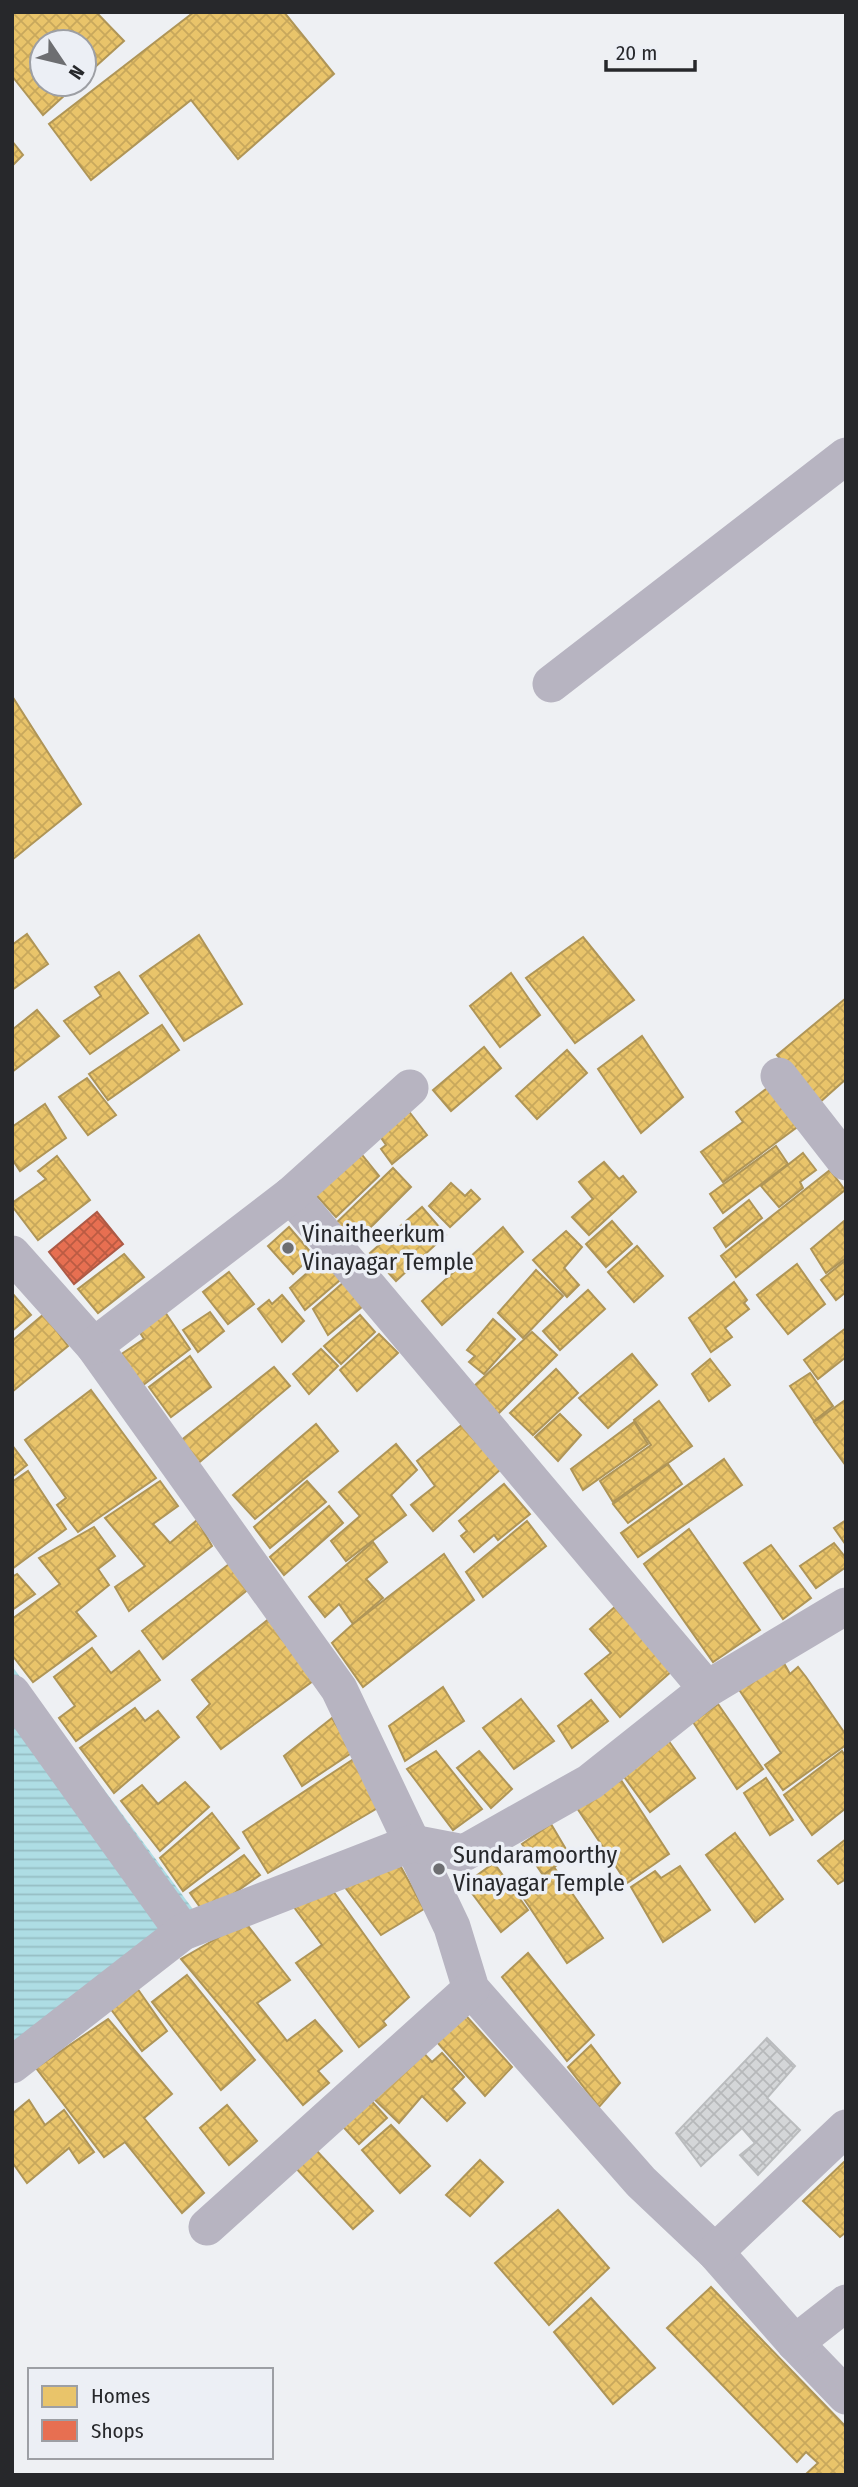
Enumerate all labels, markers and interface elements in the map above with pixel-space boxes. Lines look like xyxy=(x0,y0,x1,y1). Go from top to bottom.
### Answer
north arrow xyxy=(28,28,98,98)
scale bar xyxy=(606,28,695,72)
text: 20 m xyxy=(616,40,657,66)
text: N xyxy=(64,61,89,84)
place label: Vinaitheerkum Vinayagar Temple xyxy=(302,1220,474,1276)
marker: Vinaitheerkum Vinayagar Temple xyxy=(280,1240,296,1256)
place label: Sundaramoorthy Vinayagar Temple xyxy=(453,1841,625,1897)
marker: Sundaramoorthy Vinayagar Temple xyxy=(431,1861,447,1877)
legend xyxy=(28,2368,273,2459)
text: Homes xyxy=(91,2383,150,2409)
text: Shops xyxy=(91,2418,144,2444)

